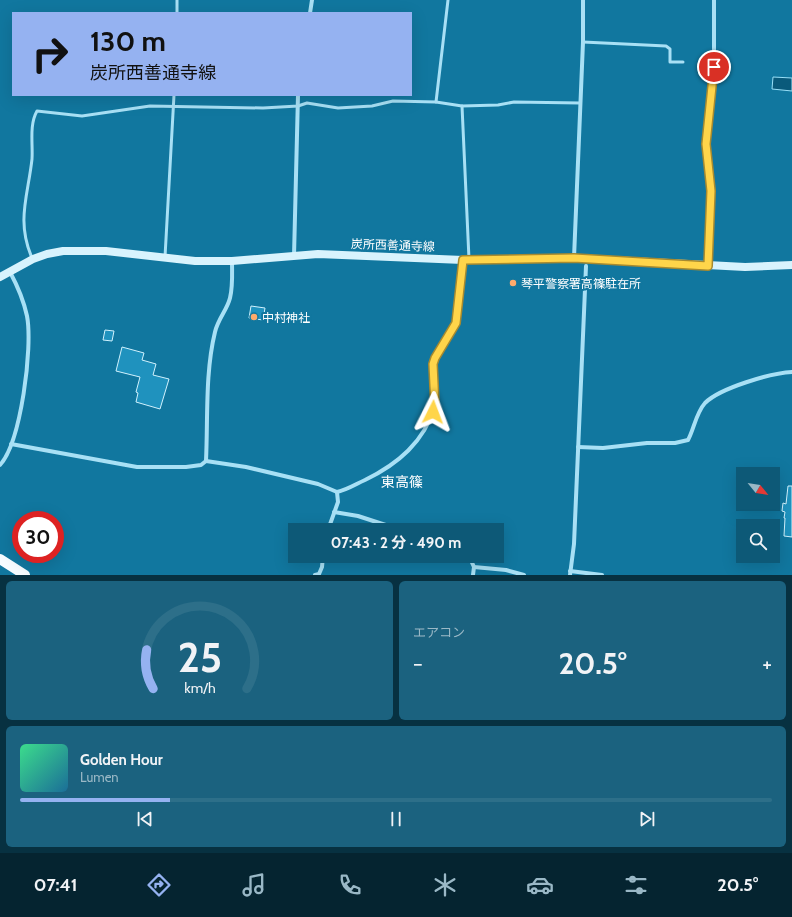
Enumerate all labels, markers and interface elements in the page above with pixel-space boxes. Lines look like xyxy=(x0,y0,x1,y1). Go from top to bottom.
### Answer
text: 130 m xyxy=(90,24,166,58)
icon: right xyxy=(24,28,76,80)
pin xyxy=(697,50,731,84)
icon: arrive xyxy=(703,56,725,78)
text: 炭所西善通寺線 xyxy=(90,62,216,84)
street label: 炭所西善通寺線 xyxy=(351,236,435,254)
place label: 琴平警察署高篠駐在所 xyxy=(521,276,641,291)
marker: 琴平警察署高篠駐在所 xyxy=(508,278,518,288)
place label: 中村神社 xyxy=(262,310,310,325)
marker: 中村神社 xyxy=(249,312,259,322)
position arrow xyxy=(412,391,454,433)
north arrow xyxy=(736,467,780,511)
map controls xyxy=(736,467,780,563)
district label: 東高篠 xyxy=(381,473,423,491)
speed limit sign: 30 xyxy=(12,511,64,563)
button: search xyxy=(736,519,780,563)
text: 07:43 · 2 分 · 490 m xyxy=(331,534,461,552)
text: エアコン xyxy=(413,624,465,640)
text: 25 xyxy=(177,631,222,681)
text: 20.5° xyxy=(558,645,627,682)
text: − xyxy=(413,650,423,677)
text: + xyxy=(762,650,772,677)
text: km/h xyxy=(184,678,215,696)
text: Golden Hour xyxy=(80,751,163,769)
text: Lumen xyxy=(80,769,119,785)
icon: previous xyxy=(134,808,156,830)
icon: pause xyxy=(385,808,407,830)
icon: next xyxy=(636,808,658,830)
icon: directions xyxy=(145,871,173,899)
icon: music xyxy=(240,871,268,899)
icon: phone xyxy=(336,871,364,899)
icon: climate xyxy=(431,871,459,899)
icon: car xyxy=(526,871,554,899)
icon: filters xyxy=(622,871,650,899)
text: 07:41 xyxy=(34,874,77,896)
text: 20.5° xyxy=(717,874,758,896)

